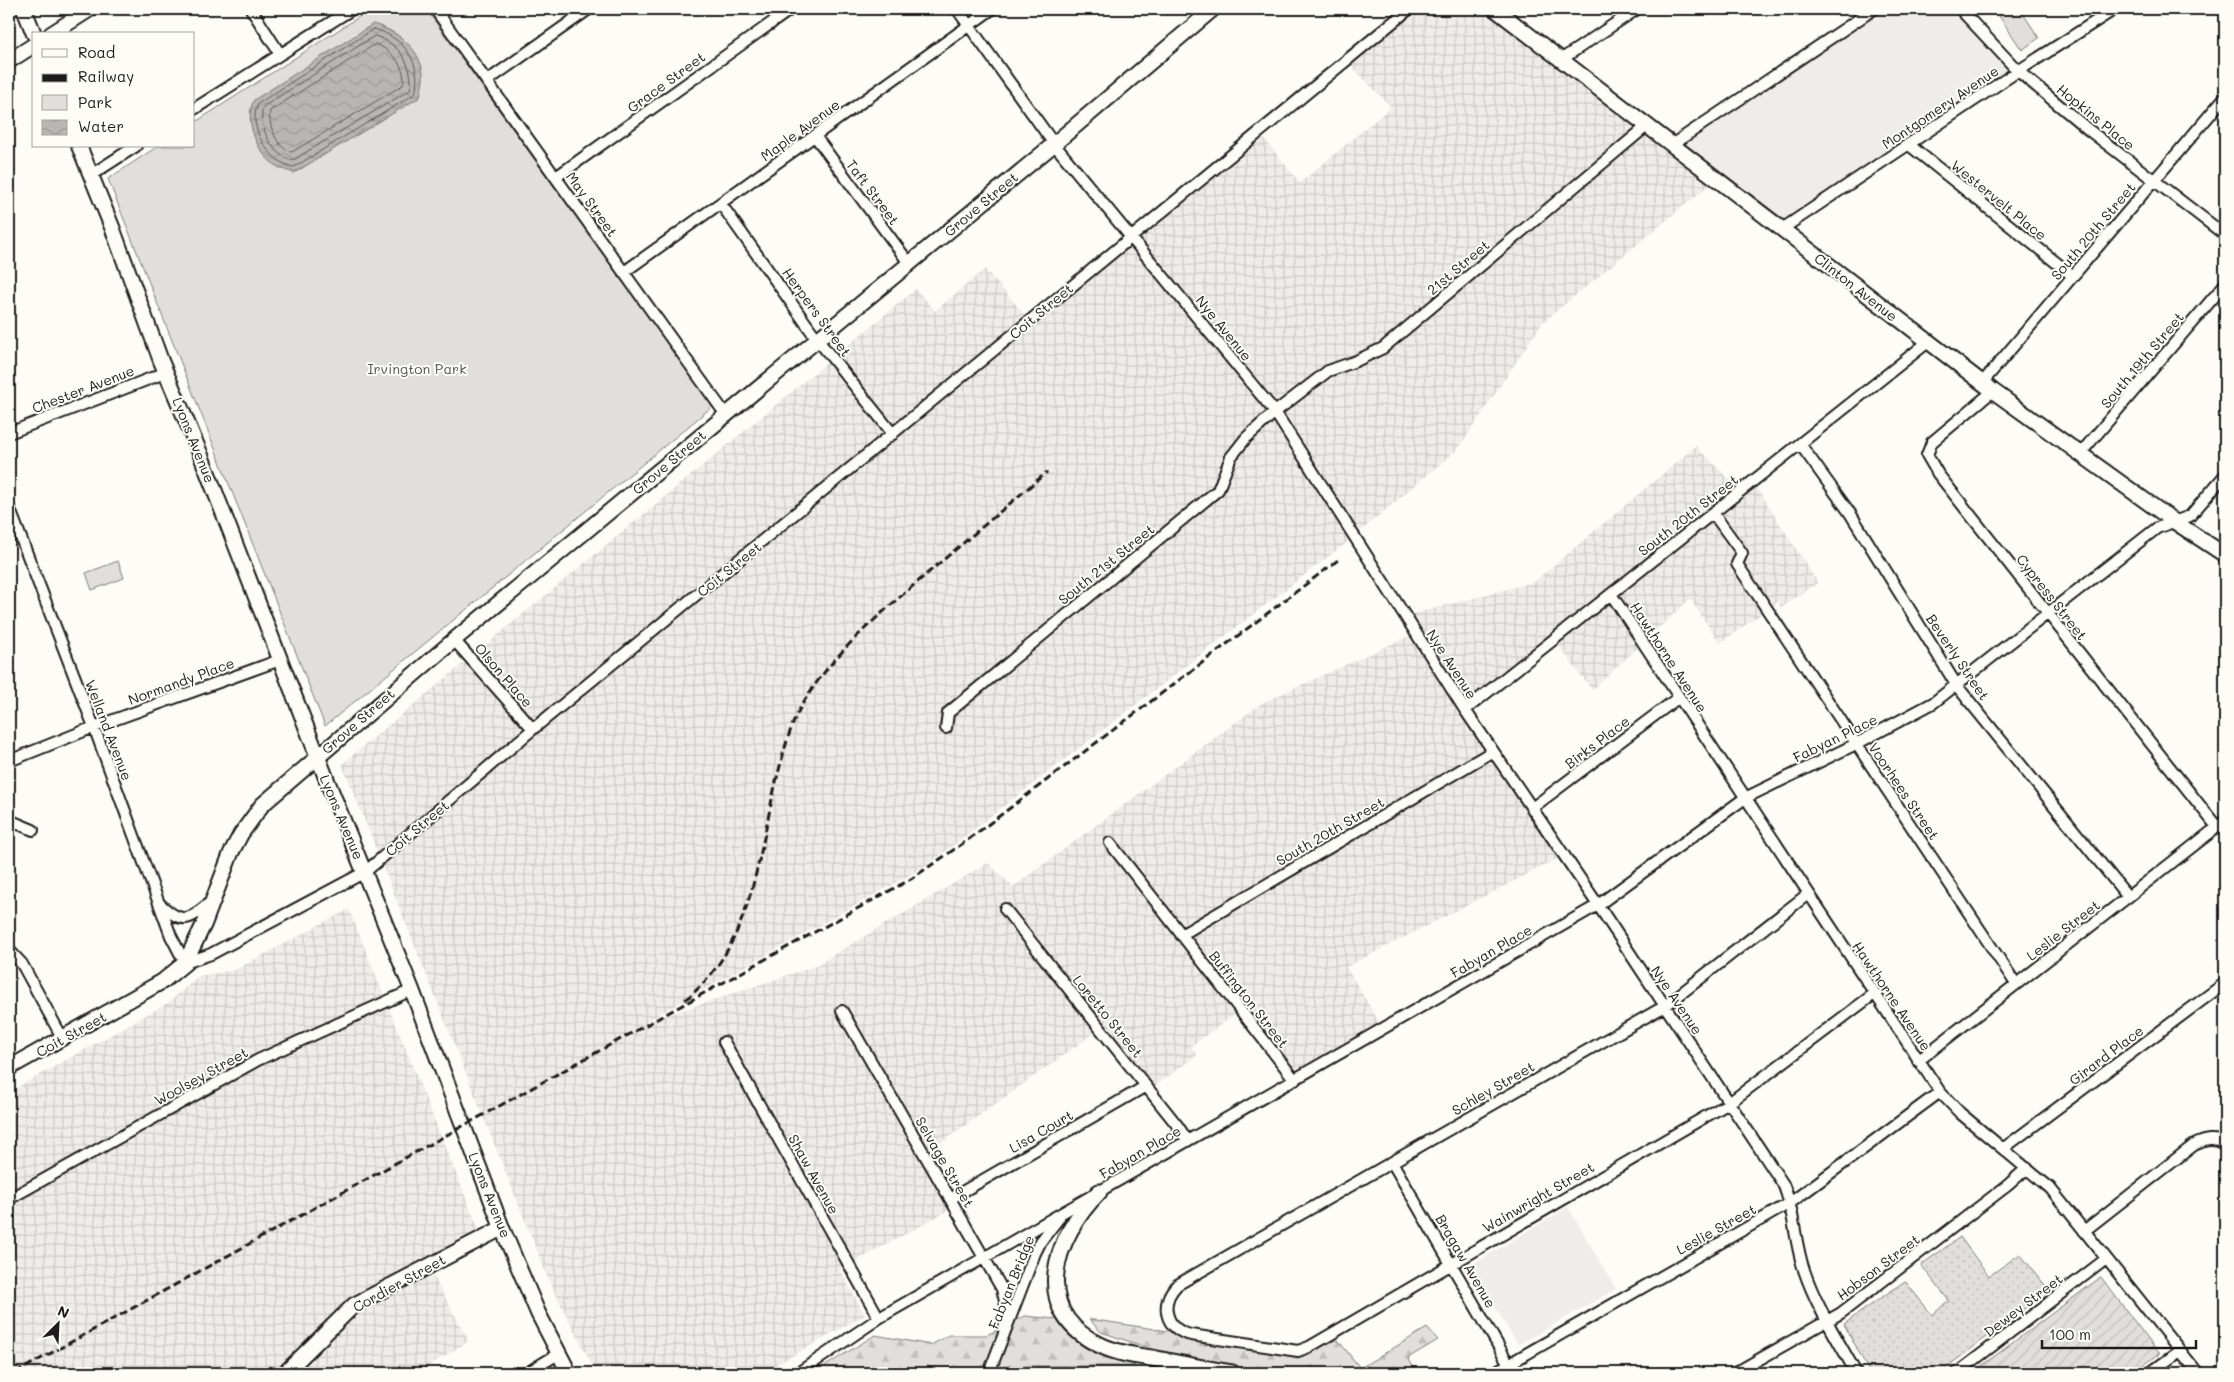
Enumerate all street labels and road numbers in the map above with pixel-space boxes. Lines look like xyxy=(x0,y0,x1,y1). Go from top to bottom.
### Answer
street label: Grace Street xyxy=(623,47,709,117)
street label: Montgomery Avenue xyxy=(1878,61,2002,153)
street label: Hopkins Place xyxy=(2053,80,2139,154)
street label: Maple Avenue xyxy=(757,95,843,165)
street label: Taft Street xyxy=(842,155,904,229)
street label: Westervelt Place xyxy=(1947,156,2051,244)
street label: May Street xyxy=(562,168,622,240)
street label: Grove Street xyxy=(940,168,1022,240)
street label: South 20th Street xyxy=(2047,178,2139,284)
street label: 21st Street xyxy=(1423,235,1493,299)
street label: Clinton Avenue xyxy=(1810,249,1902,325)
street label: Herpers Street xyxy=(778,264,856,360)
street label: Coit Street xyxy=(1005,279,1077,343)
street label: Nye Avenue xyxy=(1192,291,1256,365)
street label: South 19th Street xyxy=(2096,308,2188,412)
street label: Chester Avenue xyxy=(29,361,137,417)
street label: Lyons Avenue xyxy=(168,395,220,485)
street label: Grove Street xyxy=(628,426,710,498)
street label: South 20th Street xyxy=(1634,470,1742,560)
street label: South 21st Street xyxy=(1054,519,1158,609)
street label: Coit Street xyxy=(693,537,765,601)
street label: Cypress Street xyxy=(2012,550,2092,644)
street label: Hawthorne Avenue xyxy=(1626,598,1712,716)
street label: Beverly Street xyxy=(1922,610,1994,704)
street label: Nye Avenue xyxy=(1422,626,1482,702)
street label: Olson Place xyxy=(471,639,537,711)
street label: Normandy Place xyxy=(125,653,237,709)
street label: Welland Avenue xyxy=(81,677,137,783)
street label: Grove Street xyxy=(317,684,399,758)
street label: Fabyan Place xyxy=(1790,709,1880,767)
street label: Birks Place xyxy=(1561,711,1633,773)
street label: Voorhees Street xyxy=(1864,739,1944,843)
street label: Lyons Avenue xyxy=(316,772,368,862)
street label: South 20th Street xyxy=(1272,792,1388,870)
street label: Coit Street xyxy=(381,796,453,860)
street label: Leslie Street xyxy=(2022,895,2104,965)
street label: Fabyan Place xyxy=(1447,920,1535,982)
street label: Hawthorne Avenue xyxy=(1848,938,1936,1054)
street label: Buffington Street xyxy=(1205,946,1293,1052)
street label: Nye Avenue xyxy=(1647,962,1707,1038)
street label: Loretto Street xyxy=(1069,971,1147,1061)
street label: Coit Street xyxy=(32,1007,110,1061)
street label: Girard Place xyxy=(2065,1021,2147,1089)
street label: Woolsey Street xyxy=(151,1042,251,1110)
street label: Schley Street xyxy=(1448,1057,1538,1119)
street label: Lisa Court xyxy=(1006,1105,1076,1157)
street label: Selvage Street xyxy=(911,1113,979,1211)
street label: Fabyan Place xyxy=(1096,1121,1184,1183)
street label: Shaw Avenue xyxy=(784,1131,844,1217)
street label: Lyons Avenue xyxy=(464,1150,516,1240)
street label: Wainwright Street xyxy=(1478,1157,1598,1237)
street label: Leslie Street xyxy=(1673,1199,1759,1259)
street label: Bragaw Avenue xyxy=(1432,1211,1500,1311)
street label: Hobson Street xyxy=(1833,1230,1923,1304)
street label: Fabyan Bridge xyxy=(984,1232,1038,1332)
street label: Cordier Street xyxy=(349,1250,449,1316)
street label: Dewey Street xyxy=(1980,1269,2066,1341)

